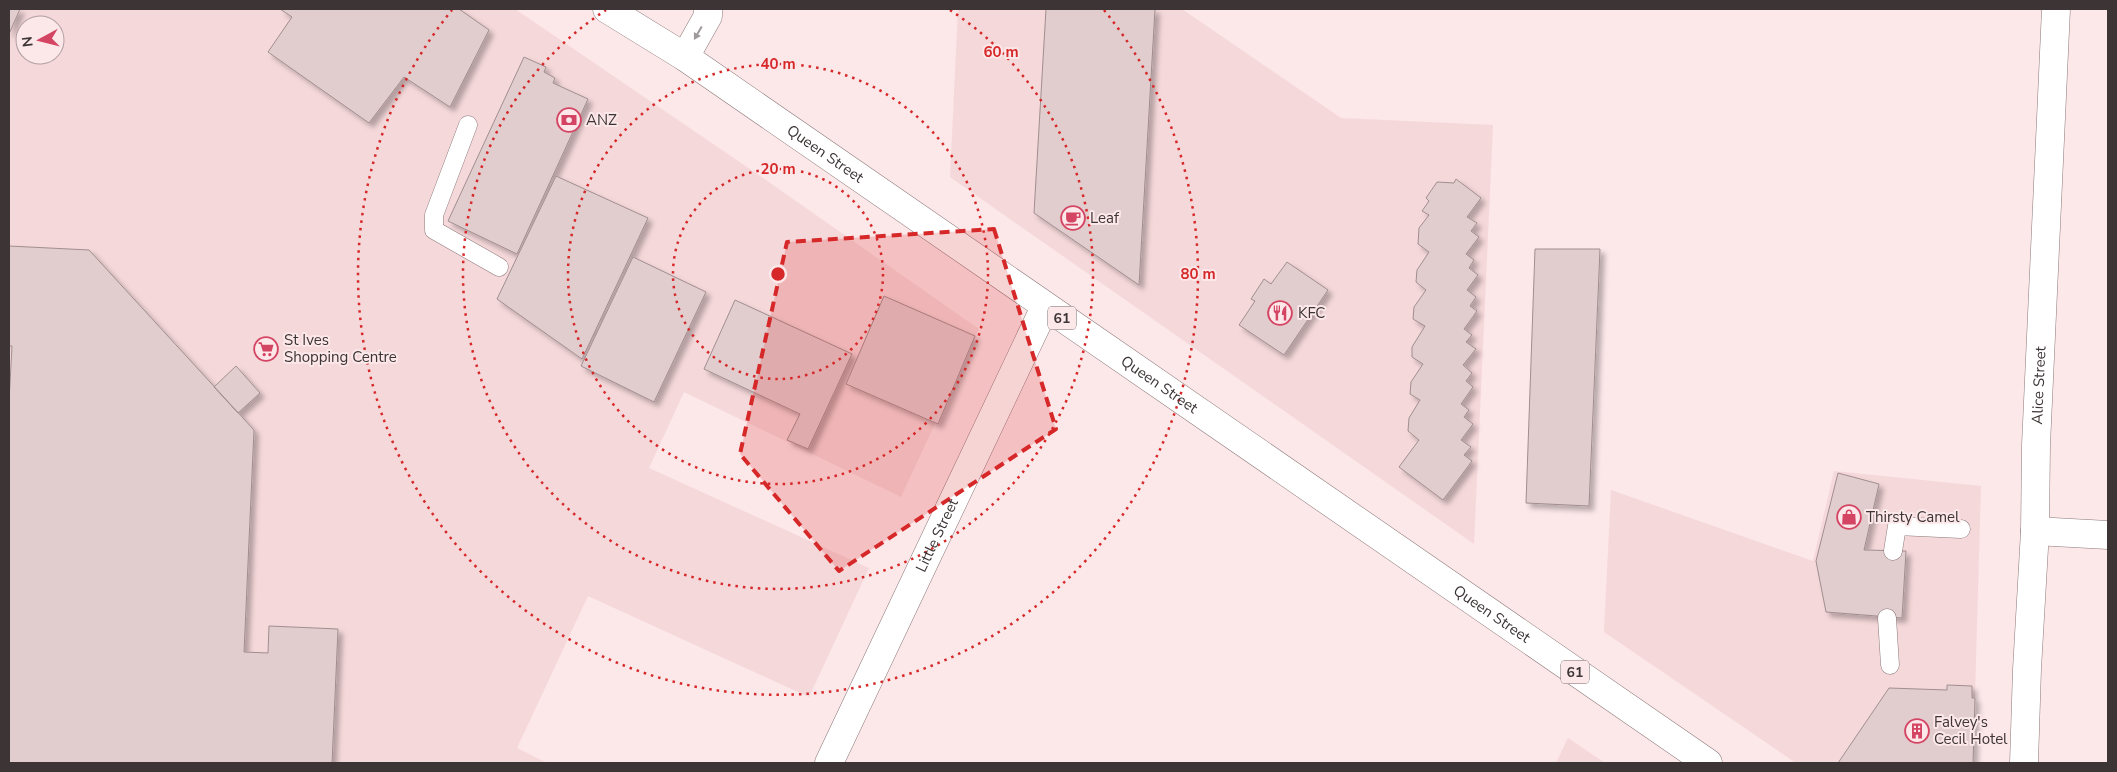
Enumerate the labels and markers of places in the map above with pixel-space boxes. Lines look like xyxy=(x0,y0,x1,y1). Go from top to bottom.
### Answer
bank icon: ANZ xyxy=(556,107,582,133)
place label: ANZ xyxy=(586,110,617,130)
cafe icon: Leaf xyxy=(1060,205,1086,231)
place label: Leaf xyxy=(1090,208,1120,228)
centre of rings xyxy=(769,265,787,283)
restaurant icon: KFC xyxy=(1267,300,1293,326)
place label: KFC xyxy=(1298,303,1325,323)
place label: St Ives Shopping Centre xyxy=(284,330,397,367)
supermarket icon: St Ives Shopping Centre xyxy=(253,336,279,362)
shop icon: Thirsty Camel xyxy=(1836,504,1862,530)
place label: Thirsty Camel xyxy=(1866,507,1960,527)
place label: Falvey's Cecil Hotel xyxy=(1934,712,2008,749)
building icon: Falvey's Cecil Hotel xyxy=(1904,718,1930,744)

